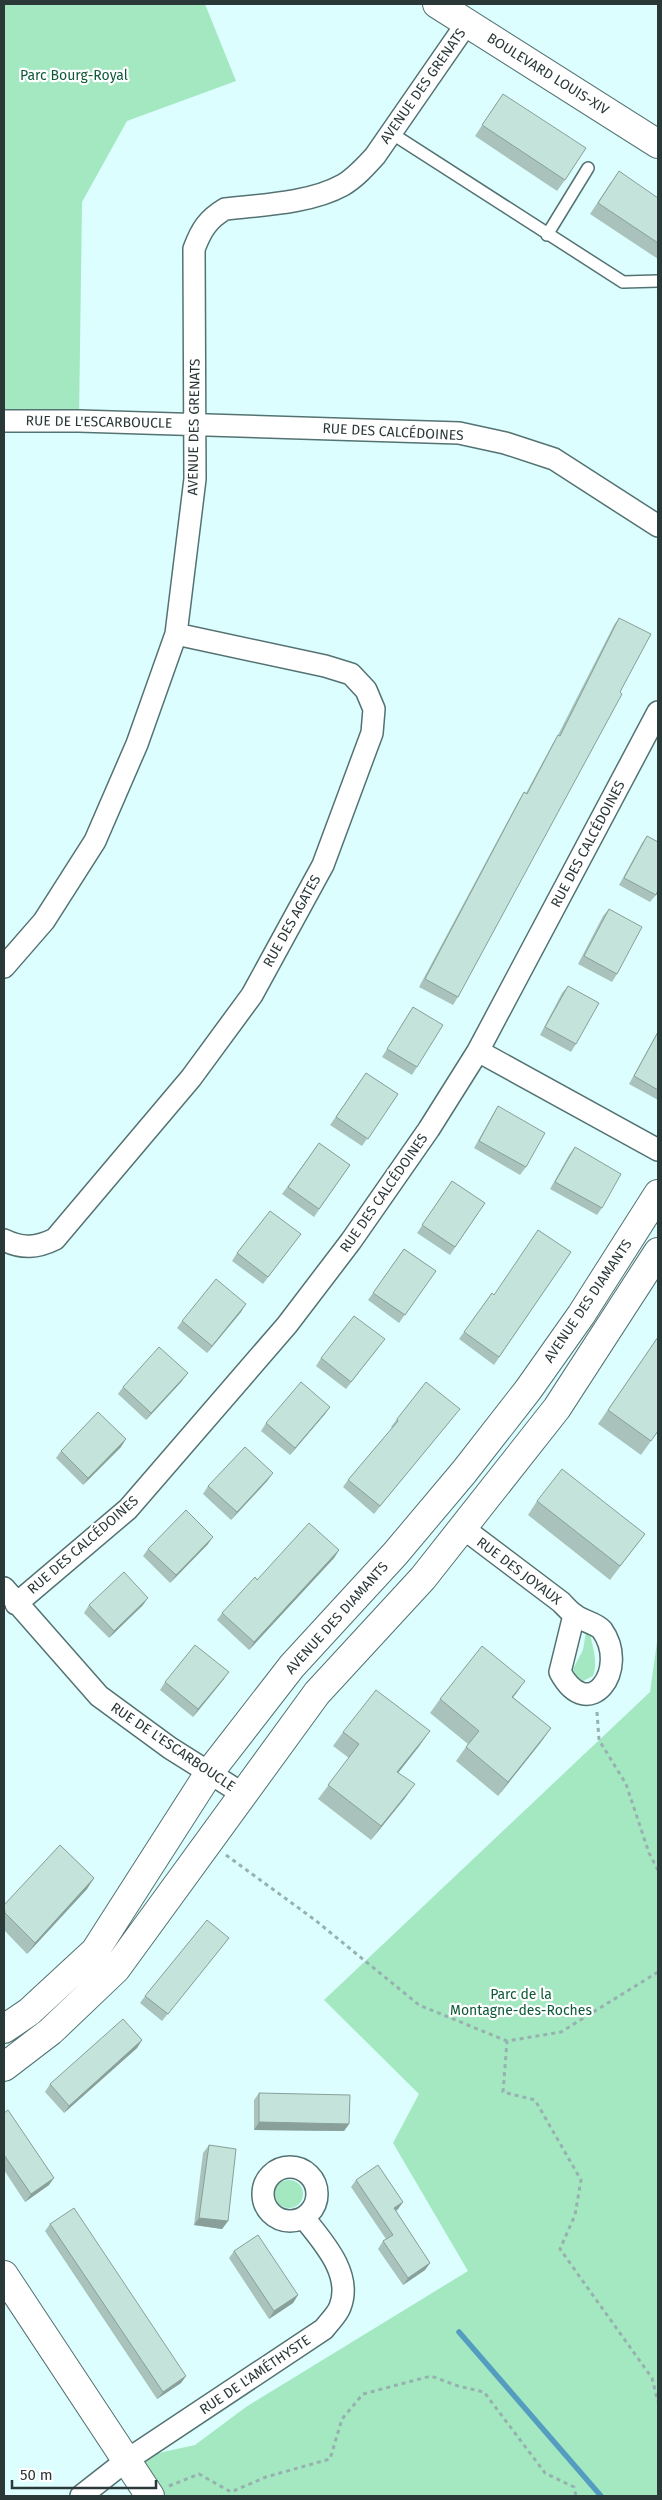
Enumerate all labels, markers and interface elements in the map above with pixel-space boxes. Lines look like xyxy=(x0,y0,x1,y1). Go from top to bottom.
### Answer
street label: AVENUE DES GRENATS xyxy=(377,25,469,147)
street label: BOULEVARD LOUIS-XIV xyxy=(484,30,612,119)
park label: Parc Bourg-Royal xyxy=(20,67,128,84)
street label: AVENUE DES GRENATS xyxy=(184,358,204,496)
street label: RUE DE L'ESCARBOUCLE xyxy=(25,412,173,432)
street label: RUE DES CALCÉDOINES xyxy=(322,419,464,444)
street label: RUE DES CALCÉDOINES xyxy=(546,777,629,910)
street label: RUE DES AGATES xyxy=(260,872,325,970)
street label: RUE DES CALCÉDOINES xyxy=(336,1129,432,1256)
street label: AVENUE DES DIAMANTS xyxy=(540,1236,636,1366)
street label: RUE DES CALCÉDOINES xyxy=(23,1491,142,1598)
street label: RUE DES JOYAUX xyxy=(473,1534,565,1609)
street label: AVENUE DES DIAMANTS xyxy=(282,1558,392,1678)
street label: RUE DE L'ESCARBOUCLE xyxy=(107,1699,239,1795)
park label: Parc de la Montagne-des-Roches xyxy=(450,1986,592,2019)
street label: RUE DE L'AMÉTHYSTE xyxy=(196,2331,314,2418)
scale bar xyxy=(12,2458,156,2490)
text: 50 m xyxy=(20,2466,53,2484)

